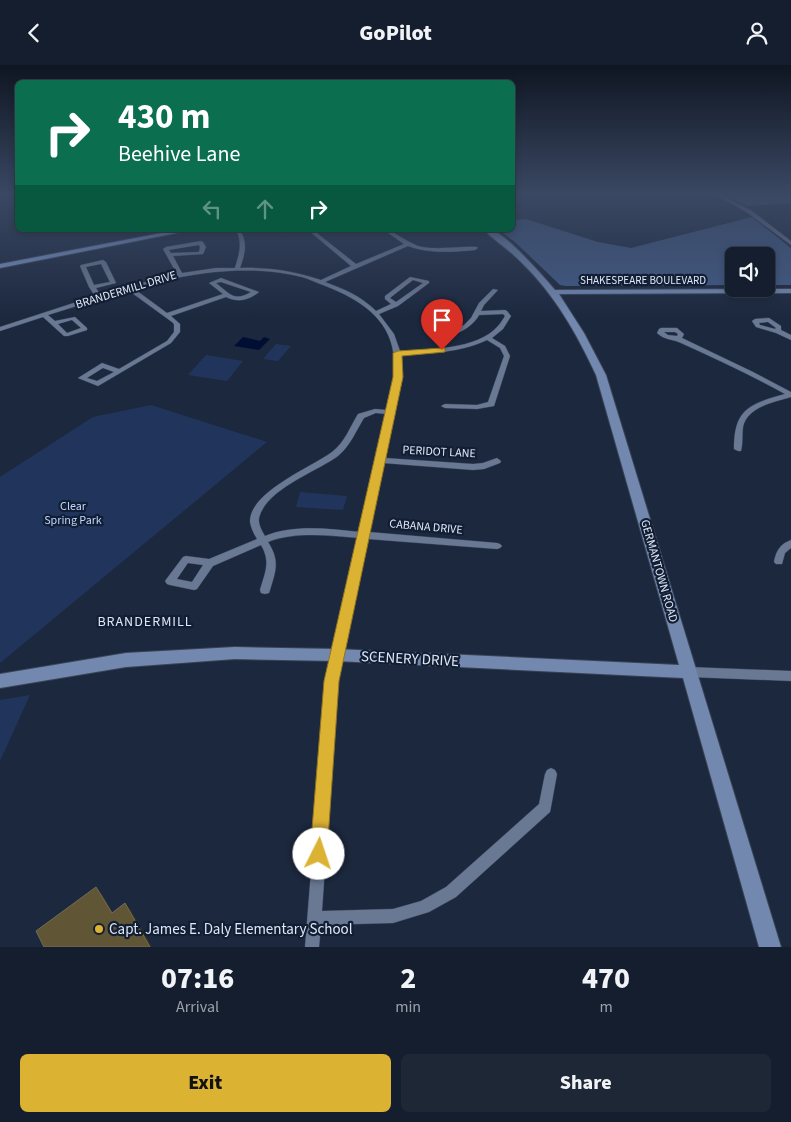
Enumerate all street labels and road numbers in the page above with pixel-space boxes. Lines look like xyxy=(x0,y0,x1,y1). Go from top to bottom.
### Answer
street label: BRANDERMILL DRIVE xyxy=(74,267,178,313)
street label: SHAKESPEARE BOULEVARD xyxy=(580,273,706,288)
street label: PERIDOT LANE xyxy=(402,442,476,462)
street label: CABANA DRIVE xyxy=(389,515,463,539)
street label: GERMANTOWN ROAD xyxy=(636,518,682,624)
street label: SCENERY DRIVE xyxy=(360,646,460,672)

